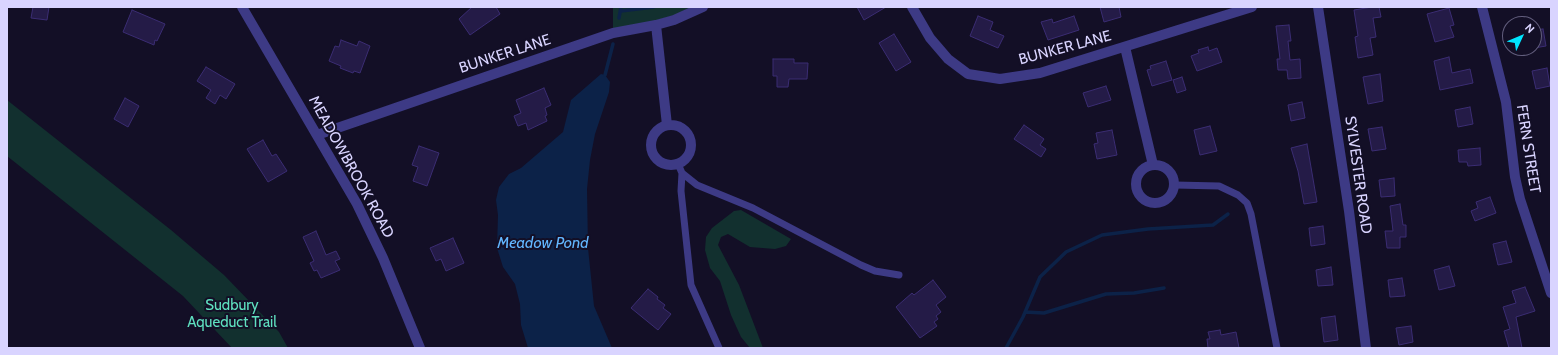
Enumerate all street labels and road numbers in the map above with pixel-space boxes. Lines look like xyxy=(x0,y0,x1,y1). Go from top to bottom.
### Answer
street label: BUNKER LANE xyxy=(1017,27,1113,69)
street label: BUNKER LANE xyxy=(457,31,553,77)
street label: MEADOWBROOK ROAD xyxy=(304,93,398,241)
street label: FERN STREET xyxy=(1512,103,1544,195)
street label: SYLVESTER ROAD xyxy=(1341,115,1375,235)

